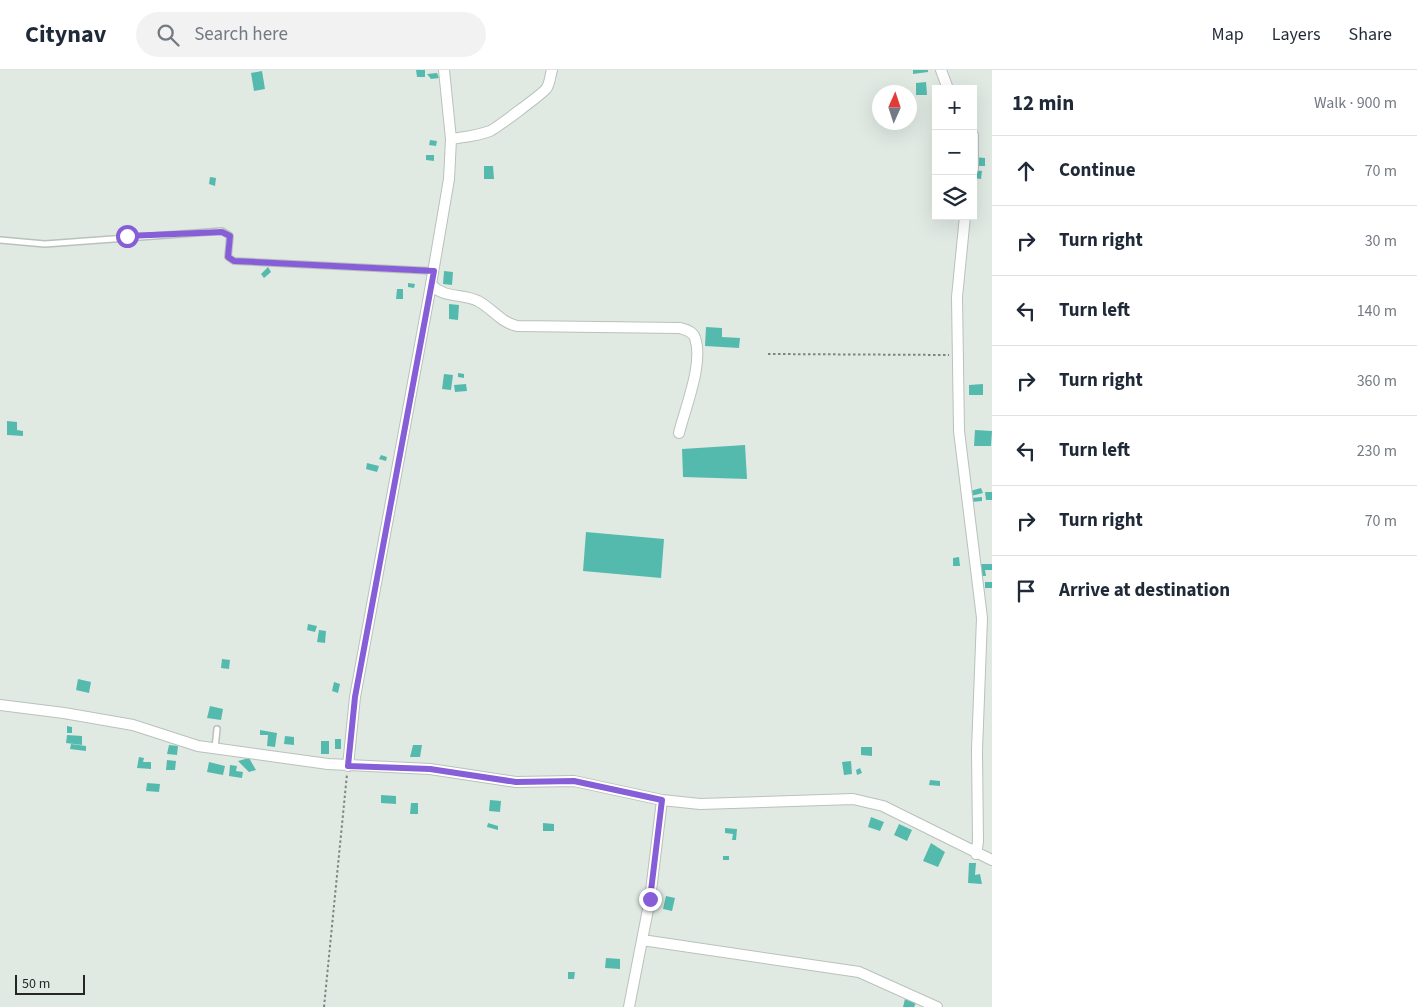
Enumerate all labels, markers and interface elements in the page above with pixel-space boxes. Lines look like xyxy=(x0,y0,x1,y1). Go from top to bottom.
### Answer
search box xyxy=(136,12,486,57)
text: Citynav xyxy=(25,17,106,52)
icon: search xyxy=(154,21,182,49)
text: Search here xyxy=(194,21,288,48)
text: Map xyxy=(1212,22,1244,47)
text: Layers xyxy=(1272,22,1321,47)
text: Share xyxy=(1349,22,1392,47)
north arrow xyxy=(872,85,917,130)
map controls xyxy=(932,85,977,220)
button: + xyxy=(932,85,977,130)
text: 12 min xyxy=(1012,88,1074,118)
text: Walk · 900 m xyxy=(1314,92,1397,114)
button: − xyxy=(932,130,977,175)
icon: ahead xyxy=(1012,157,1040,185)
text: Continue xyxy=(1059,157,1136,184)
text: 70 m xyxy=(1365,160,1397,182)
button: layers xyxy=(932,175,977,220)
route start xyxy=(116,225,139,248)
icon: right xyxy=(1012,227,1040,255)
text: Turn right xyxy=(1059,227,1143,254)
text: 30 m xyxy=(1365,230,1397,252)
icon: left xyxy=(1012,297,1040,325)
text: Turn left xyxy=(1059,297,1130,324)
text: 140 m xyxy=(1357,300,1397,322)
icon: right xyxy=(1012,367,1040,395)
text: Turn right xyxy=(1059,367,1143,394)
text: 360 m xyxy=(1357,370,1397,392)
icon: left xyxy=(1012,437,1040,465)
text: Turn left xyxy=(1059,437,1130,464)
text: 230 m xyxy=(1357,440,1397,462)
icon: right xyxy=(1012,507,1040,535)
text: Turn right xyxy=(1059,507,1143,534)
text: 70 m xyxy=(1365,510,1397,532)
icon: arrive xyxy=(1012,577,1040,605)
text: Arrive at destination xyxy=(1059,577,1230,604)
route end xyxy=(639,888,662,911)
scale bar xyxy=(15,972,85,995)
text: 50 m xyxy=(22,974,50,994)

